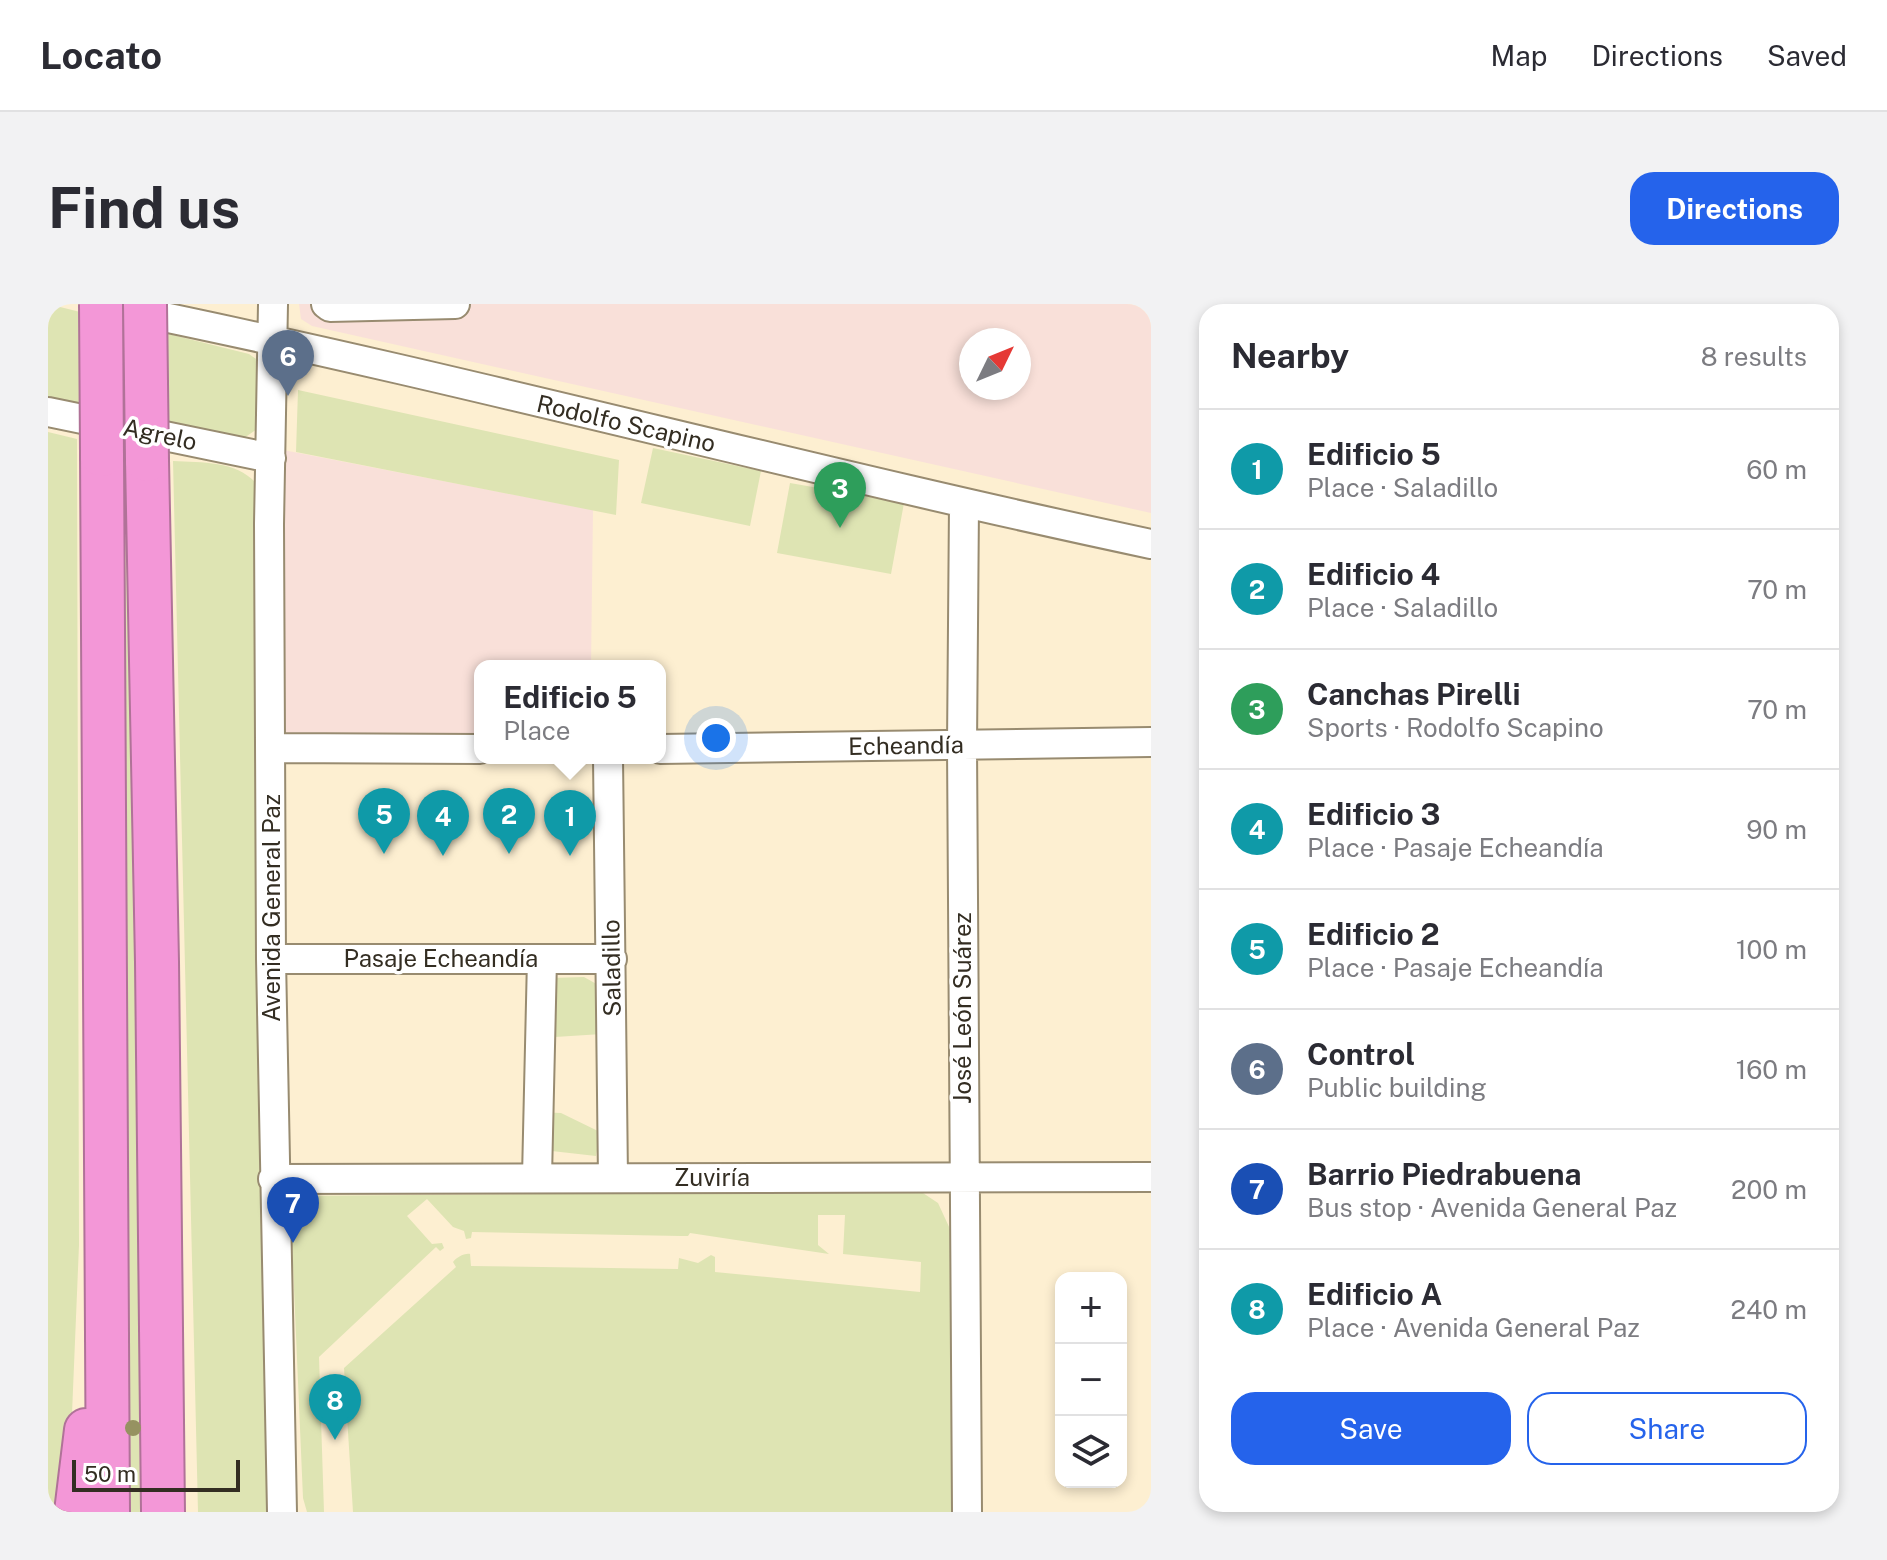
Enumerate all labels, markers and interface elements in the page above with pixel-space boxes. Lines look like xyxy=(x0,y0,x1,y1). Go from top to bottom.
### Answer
text: Locato xyxy=(40,33,162,78)
text: Map xyxy=(1491,39,1547,72)
text: Directions xyxy=(1591,39,1723,72)
text: Saved xyxy=(1767,39,1847,72)
button: Directions xyxy=(1630,172,1839,245)
text: Find us xyxy=(48,175,240,241)
north arrow xyxy=(959,328,1031,400)
pin: 6 xyxy=(262,330,314,396)
text: Nearby xyxy=(1231,336,1349,376)
text: 8 results xyxy=(1701,341,1807,372)
street label: Rodolfo Scapino xyxy=(534,389,718,457)
street label: Agrelo xyxy=(121,413,200,455)
text: Edificio 5 xyxy=(1307,436,1441,472)
text: 1 xyxy=(1251,454,1263,485)
text: 60 m xyxy=(1746,454,1807,485)
pin: 3 xyxy=(814,462,866,528)
text: Place · Saladillo xyxy=(1307,472,1498,503)
text: Edificio 4 xyxy=(1307,556,1440,592)
text: 2 xyxy=(1249,574,1265,605)
text: 70 m xyxy=(1747,574,1807,605)
text: Place · Saladillo xyxy=(1307,592,1498,623)
popup xyxy=(474,660,666,764)
text: Canchas Pirelli xyxy=(1307,676,1521,712)
text: Edificio 5 xyxy=(503,679,637,715)
text: 3 xyxy=(1248,694,1266,725)
text: 70 m xyxy=(1747,694,1807,725)
text: Sports · Rodolfo Scapino xyxy=(1307,712,1604,743)
text: Place xyxy=(503,715,571,746)
your location xyxy=(696,718,736,758)
street label: Echeandía xyxy=(848,730,964,760)
pin: 5 xyxy=(358,788,410,854)
pin: 2 xyxy=(483,788,535,854)
pin: 4 xyxy=(417,790,469,856)
pin: 1 xyxy=(544,790,596,856)
street label: Avenida General Paz xyxy=(257,794,285,1022)
text: Edificio 3 xyxy=(1307,796,1440,832)
text: 4 xyxy=(1248,814,1266,845)
text: 90 m xyxy=(1746,814,1807,845)
text: Place · Pasaje Echeandía xyxy=(1307,832,1604,863)
street label: José León Suárez xyxy=(948,912,976,1104)
text: Edificio 2 xyxy=(1307,916,1440,952)
street label: Saladillo xyxy=(596,919,626,1017)
text: 5 xyxy=(1248,934,1266,965)
text: 100 m xyxy=(1736,934,1807,965)
street label: Pasaje Echeandía xyxy=(344,944,538,972)
text: Place · Pasaje Echeandía xyxy=(1307,952,1604,983)
text: Control xyxy=(1307,1036,1415,1072)
text: 6 xyxy=(1248,1054,1266,1085)
text: 160 m xyxy=(1736,1054,1807,1085)
text: Public building xyxy=(1307,1072,1487,1103)
text: Barrio Piedrabuena xyxy=(1307,1156,1581,1192)
street label: Zuviría xyxy=(674,1163,750,1191)
text: 7 xyxy=(1249,1174,1265,1205)
text: 200 m xyxy=(1731,1174,1807,1205)
pin: 7 xyxy=(267,1177,319,1243)
text: Bus stop · Avenida General Paz xyxy=(1307,1192,1677,1223)
map controls xyxy=(1055,1272,1127,1488)
button: + xyxy=(1055,1272,1127,1344)
text: Edificio A xyxy=(1307,1276,1442,1312)
text: 8 xyxy=(1248,1294,1266,1325)
text: 240 m xyxy=(1730,1294,1807,1325)
text: Place · Avenida General Paz xyxy=(1307,1312,1640,1343)
button: − xyxy=(1055,1344,1127,1416)
pin: 8 xyxy=(309,1374,361,1440)
button: Save xyxy=(1231,1392,1511,1465)
button: Share xyxy=(1527,1392,1807,1465)
button: layers xyxy=(1055,1416,1127,1488)
scale bar xyxy=(72,1456,240,1492)
text: 50 m xyxy=(84,1461,136,1487)

